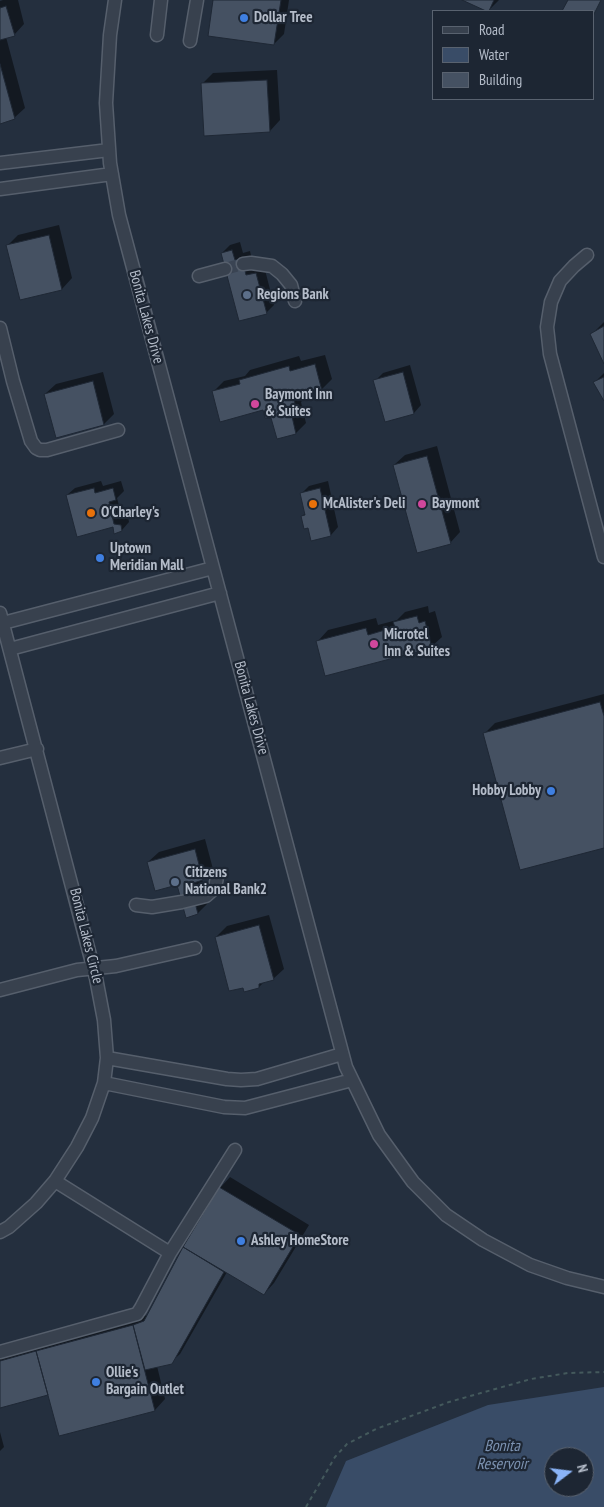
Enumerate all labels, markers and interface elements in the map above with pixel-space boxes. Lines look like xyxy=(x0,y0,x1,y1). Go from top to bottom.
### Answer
place label: Dollar Tree xyxy=(254,9,313,27)
legend xyxy=(432,10,594,100)
marker: Dollar Tree xyxy=(238,12,250,24)
text: Road xyxy=(479,20,505,39)
text: Water xyxy=(479,45,509,64)
text: Building xyxy=(479,70,522,89)
street label: Bonita Lakes Drive xyxy=(125,268,167,366)
place label: Regions Bank xyxy=(257,286,329,304)
marker: Regions Bank xyxy=(241,289,253,301)
place label: Baymont Inn & Suites xyxy=(265,386,332,421)
marker: Baymont Inn & Suites xyxy=(249,398,261,410)
place label: McAlister's Deli xyxy=(323,495,405,513)
place label: Baymont xyxy=(432,495,479,513)
marker: McAlister's Deli xyxy=(307,498,319,510)
marker: Baymont xyxy=(416,498,428,510)
place label: O'Charley's xyxy=(101,504,159,522)
marker: O'Charley's xyxy=(85,507,97,519)
place label: Uptown Meridian Mall xyxy=(110,540,184,575)
marker: Uptown Meridian Mall xyxy=(94,552,106,564)
place label: Microtel Inn & Suites xyxy=(384,626,450,661)
marker: Microtel Inn & Suites xyxy=(368,638,380,650)
street label: Bonita Lakes Drive xyxy=(230,659,272,757)
place label: Hobby Lobby xyxy=(472,782,541,800)
marker: Hobby Lobby xyxy=(545,785,557,797)
place label: Citizens National Bank2 xyxy=(185,864,267,899)
marker: Citizens National Bank2 xyxy=(169,876,181,888)
street label: Bonita Lakes Circle xyxy=(65,886,107,986)
place label: Ashley HomeStore xyxy=(251,1232,349,1250)
marker: Ashley HomeStore xyxy=(235,1235,247,1247)
place label: Ollie's Bargain Outlet xyxy=(106,1364,184,1399)
marker: Ollie's Bargain Outlet xyxy=(90,1376,102,1388)
water label: Bonita Reservoir xyxy=(476,1436,528,1474)
north arrow xyxy=(544,1447,594,1497)
text: N xyxy=(573,1462,592,1474)

